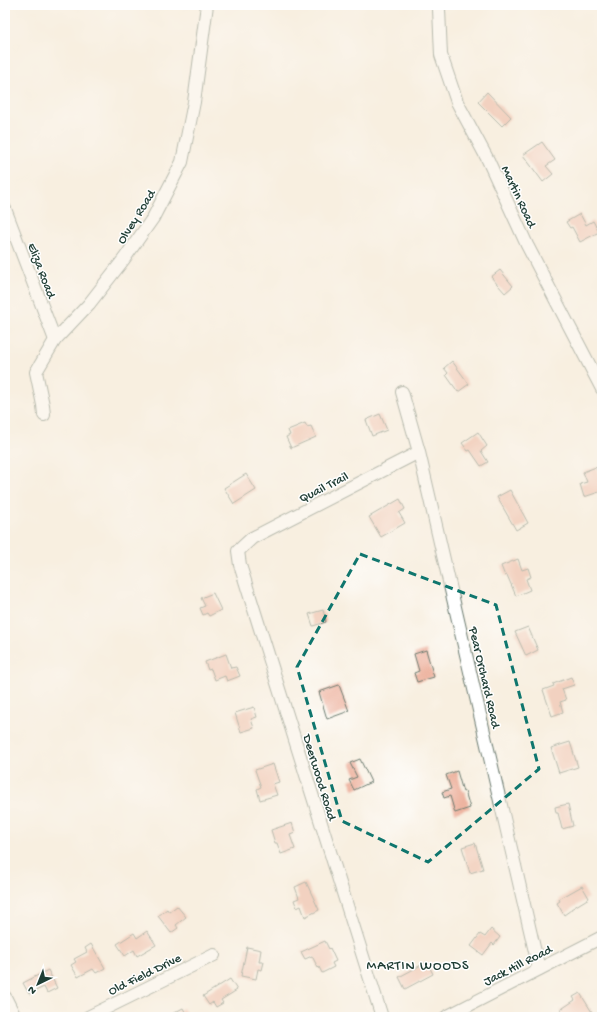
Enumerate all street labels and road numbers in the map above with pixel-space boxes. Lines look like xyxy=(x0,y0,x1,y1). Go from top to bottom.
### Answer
street label: Martin Road xyxy=(497,164,539,232)
street label: Olvey Road xyxy=(115,186,160,247)
street label: Eliza Road xyxy=(23,241,59,302)
street label: Quail Trail xyxy=(297,469,351,507)
street label: Pear Orchard Road xyxy=(464,624,503,731)
street label: Deerwood Road xyxy=(298,732,339,824)
street label: Jack Hill Road xyxy=(481,942,556,990)
street label: Old Field Drive xyxy=(106,951,184,999)

